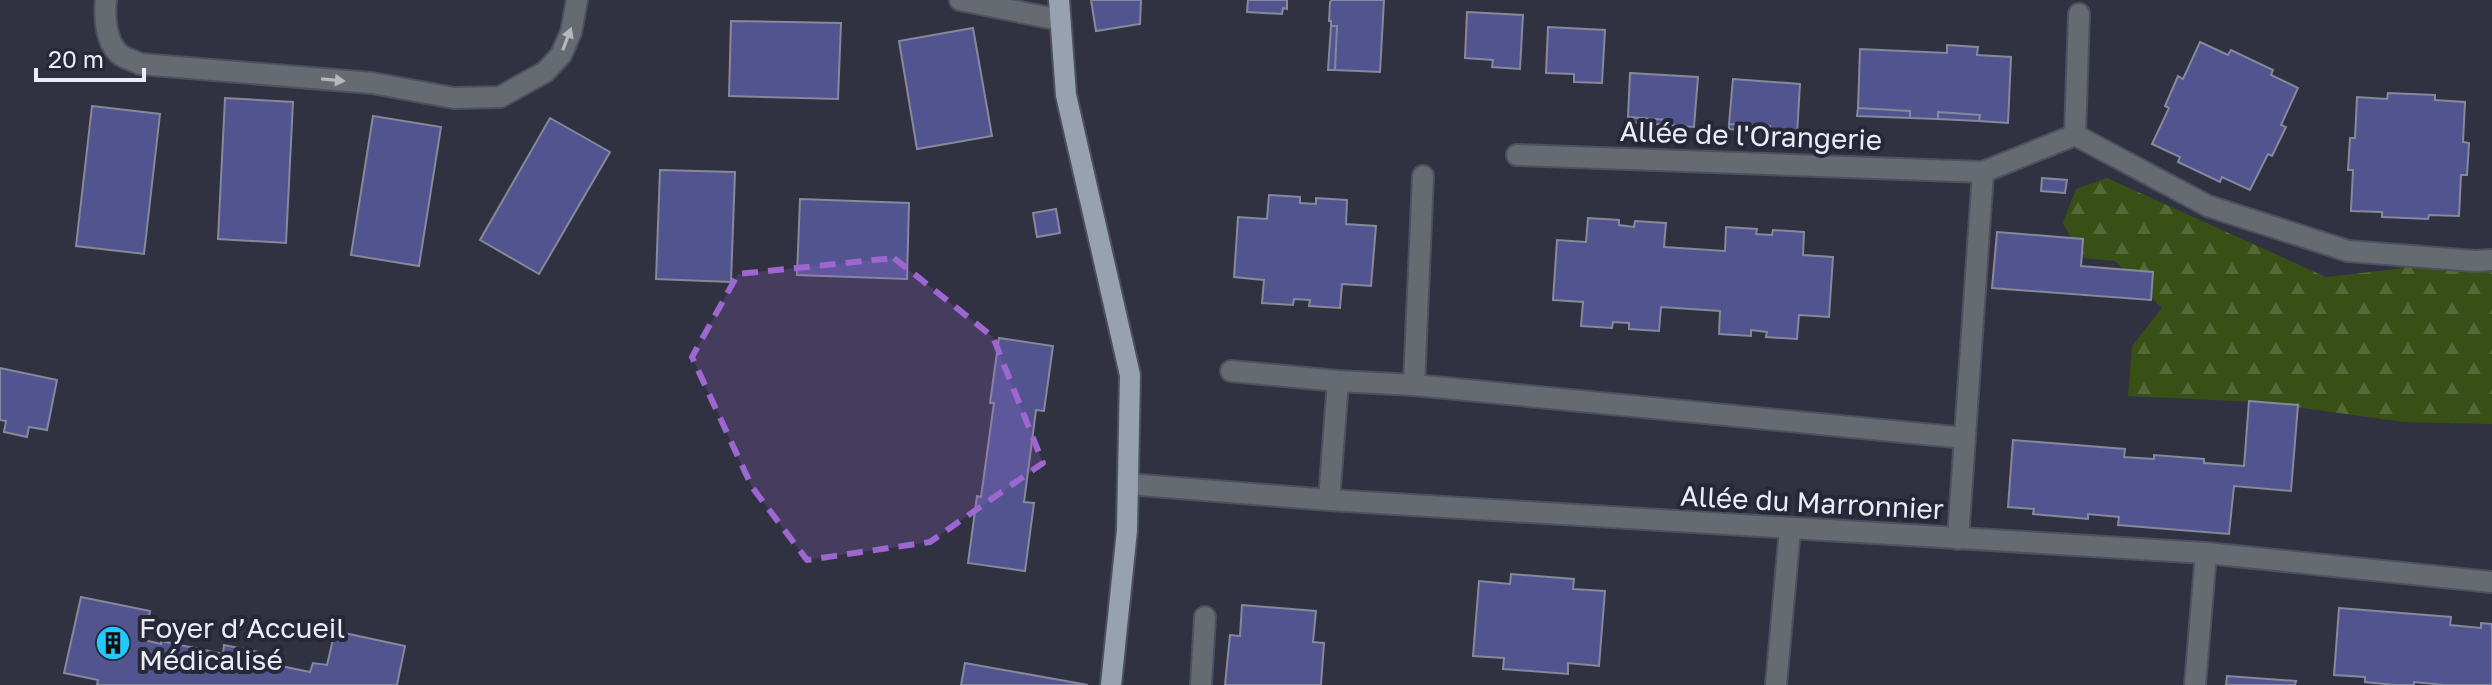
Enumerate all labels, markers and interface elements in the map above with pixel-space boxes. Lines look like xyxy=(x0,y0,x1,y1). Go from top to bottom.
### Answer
one-way arrow xyxy=(561,27,574,51)
scale bar xyxy=(36,32,144,82)
text: 20 m xyxy=(48,44,104,73)
one-way arrow xyxy=(320,73,345,86)
street label: Allée de l'Orangerie xyxy=(1619,114,1883,156)
street label: Allée du Marronnier xyxy=(1679,479,1945,525)
place label: Foyer d’Accueil Médicalisé xyxy=(139,611,345,676)
building icon: Foyer d’Accueil Médicalisé xyxy=(94,624,132,662)

